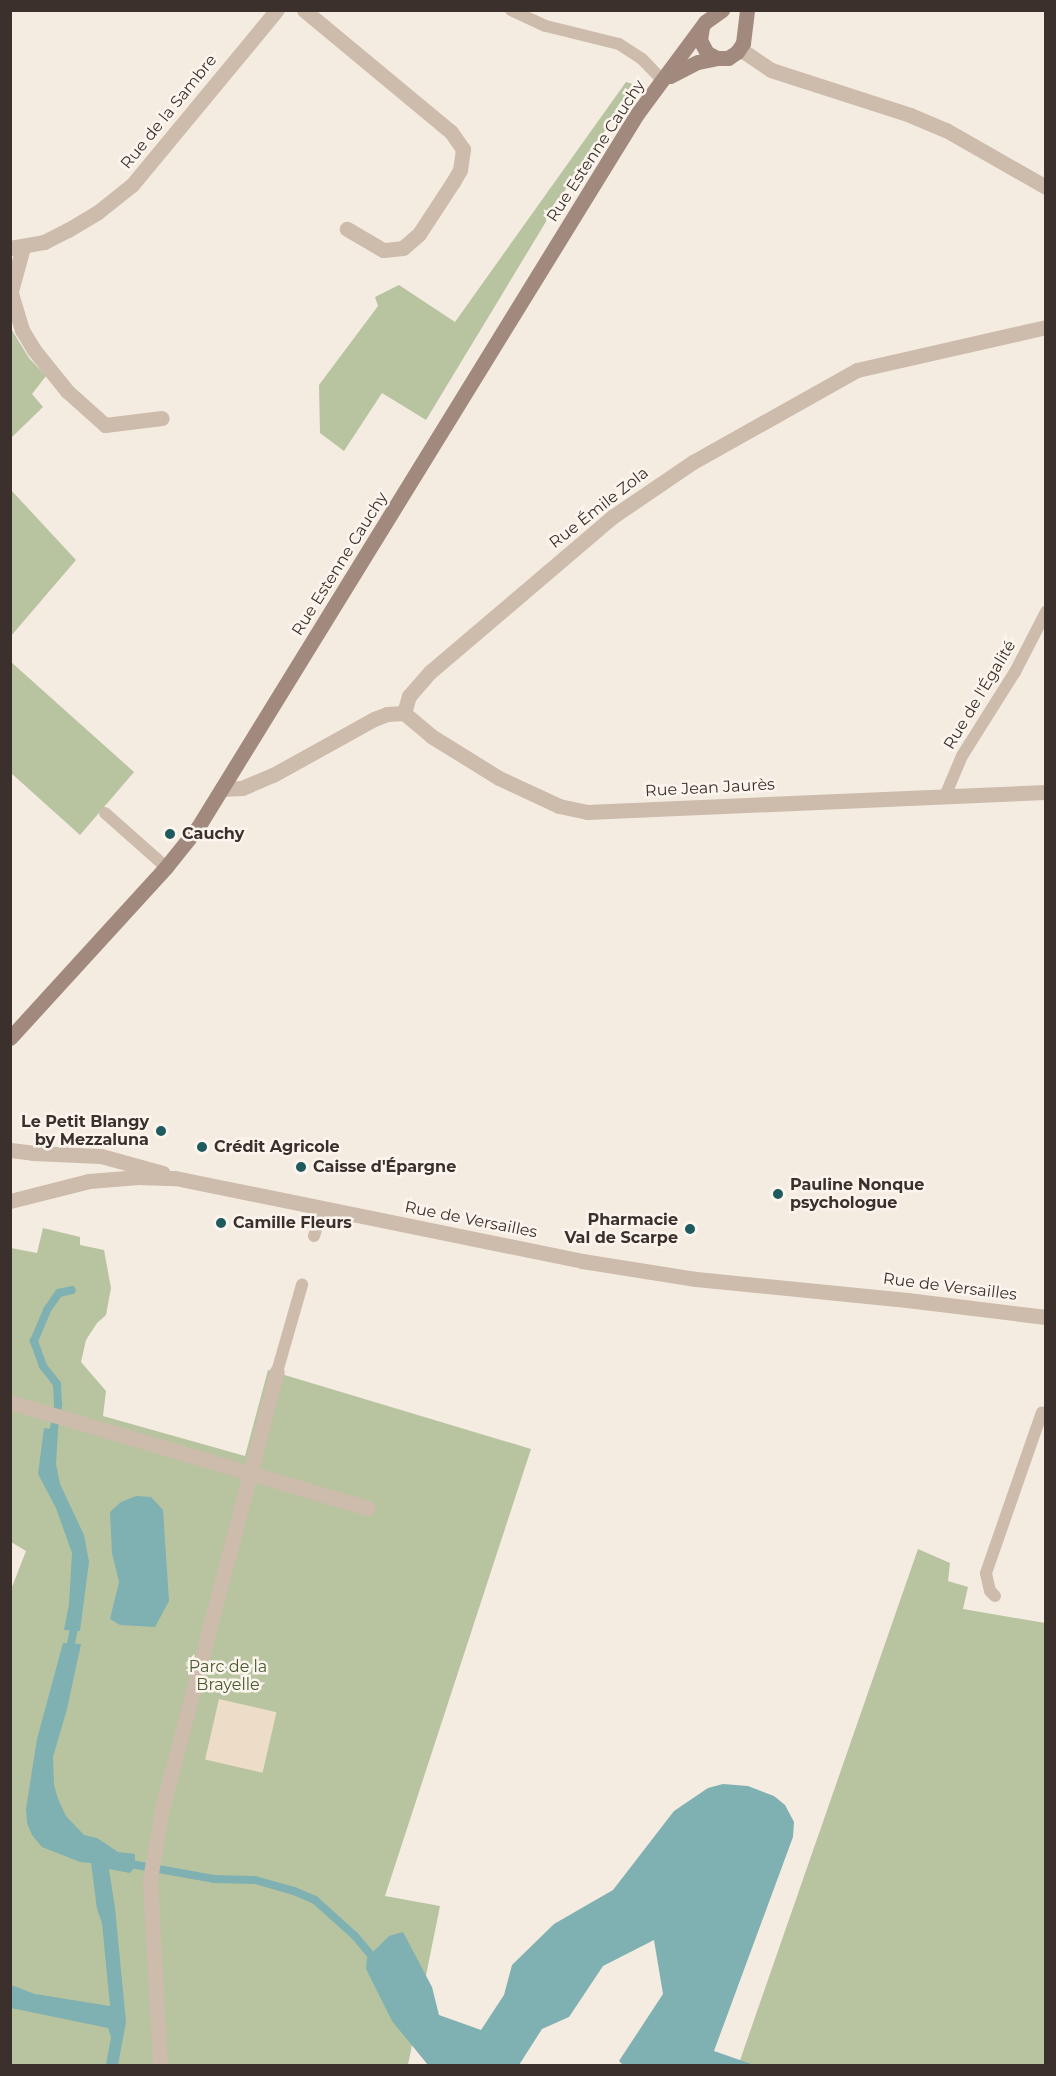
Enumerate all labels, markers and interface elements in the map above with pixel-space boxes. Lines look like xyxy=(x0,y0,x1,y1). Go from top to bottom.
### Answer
street label: Rue de la Sambre xyxy=(117,51,221,173)
street label: Rue Estenne Cauchy xyxy=(543,76,649,226)
street label: Rue Émile Zola xyxy=(546,463,652,553)
street label: Rue Estenne Cauchy xyxy=(288,489,392,639)
street label: Rue de l'Égalité xyxy=(940,637,1020,753)
street label: Rue Jean Jaurès xyxy=(645,775,775,801)
place label: Cauchy xyxy=(182,824,244,844)
marker: Cauchy xyxy=(163,827,177,841)
place label: Le Petit Blangy by Mezzaluna xyxy=(21,1112,149,1150)
marker: Le Petit Blangy by Mezzaluna xyxy=(154,1124,168,1138)
place label: Crédit Agricole xyxy=(214,1137,340,1157)
marker: Crédit Agricole xyxy=(195,1140,209,1154)
place label: Caisse d'Épargne xyxy=(313,1157,456,1177)
marker: Caisse d'Épargne xyxy=(294,1160,308,1174)
place label: Pauline Nonque psychologue xyxy=(790,1175,924,1213)
marker: Pauline Nonque psychologue xyxy=(771,1187,785,1201)
street label: Rue de Versailles xyxy=(403,1198,539,1242)
place label: Pharmacie Val de Scarpe xyxy=(565,1210,678,1248)
place label: Camille Fleurs xyxy=(233,1213,352,1233)
marker: Camille Fleurs xyxy=(214,1216,228,1230)
marker: Pharmacie Val de Scarpe xyxy=(683,1222,697,1236)
street label: Rue de Versailles xyxy=(882,1269,1018,1305)
park label: Parc de la Brayelle xyxy=(189,1657,267,1695)

